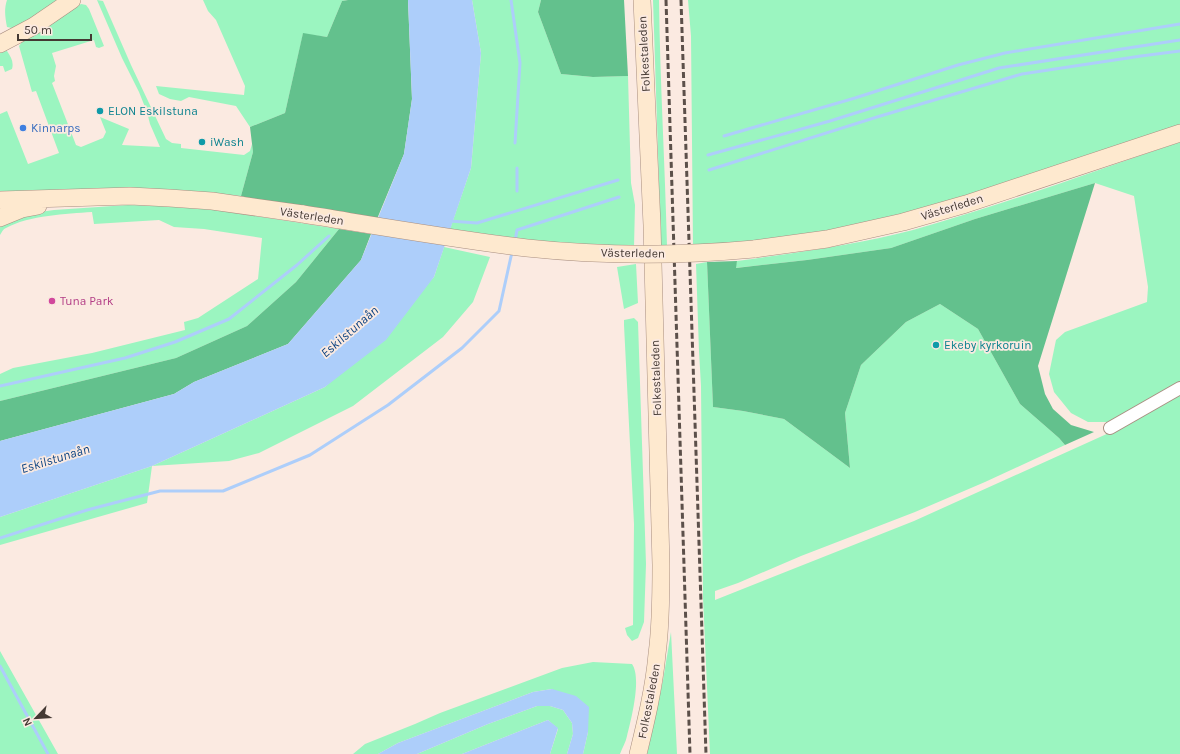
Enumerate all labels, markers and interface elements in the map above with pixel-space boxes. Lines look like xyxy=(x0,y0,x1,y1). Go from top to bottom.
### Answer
scale bar xyxy=(18,16,91,42)
street label: Folkestaleden xyxy=(635,16,653,92)
text: 50 m xyxy=(24,23,52,37)
place label: ELON Eskilstuna xyxy=(108,104,198,118)
marker: ELON Eskilstuna xyxy=(95,106,105,116)
place label: Kinnarps xyxy=(31,121,81,135)
marker: Kinnarps xyxy=(18,123,28,133)
place label: iWash xyxy=(210,135,244,149)
marker: iWash xyxy=(197,137,207,147)
street label: Västerleden xyxy=(919,191,985,223)
street label: Västerleden xyxy=(279,204,345,228)
street label: Västerleden xyxy=(601,245,665,261)
place label: Tuna Park xyxy=(60,294,114,308)
marker: Tuna Park xyxy=(47,296,57,306)
water label: Eskilstunaån xyxy=(318,302,381,360)
place label: Ekeby kyrkoruin xyxy=(944,338,1031,352)
street label: Folkestaleden xyxy=(648,340,664,416)
marker: Ekeby kyrkoruin xyxy=(931,340,941,350)
water label: Eskilstunaån xyxy=(19,441,91,476)
street label: Folkestaleden xyxy=(635,662,663,740)
north arrow xyxy=(16,698,56,738)
text: N xyxy=(20,716,35,728)

